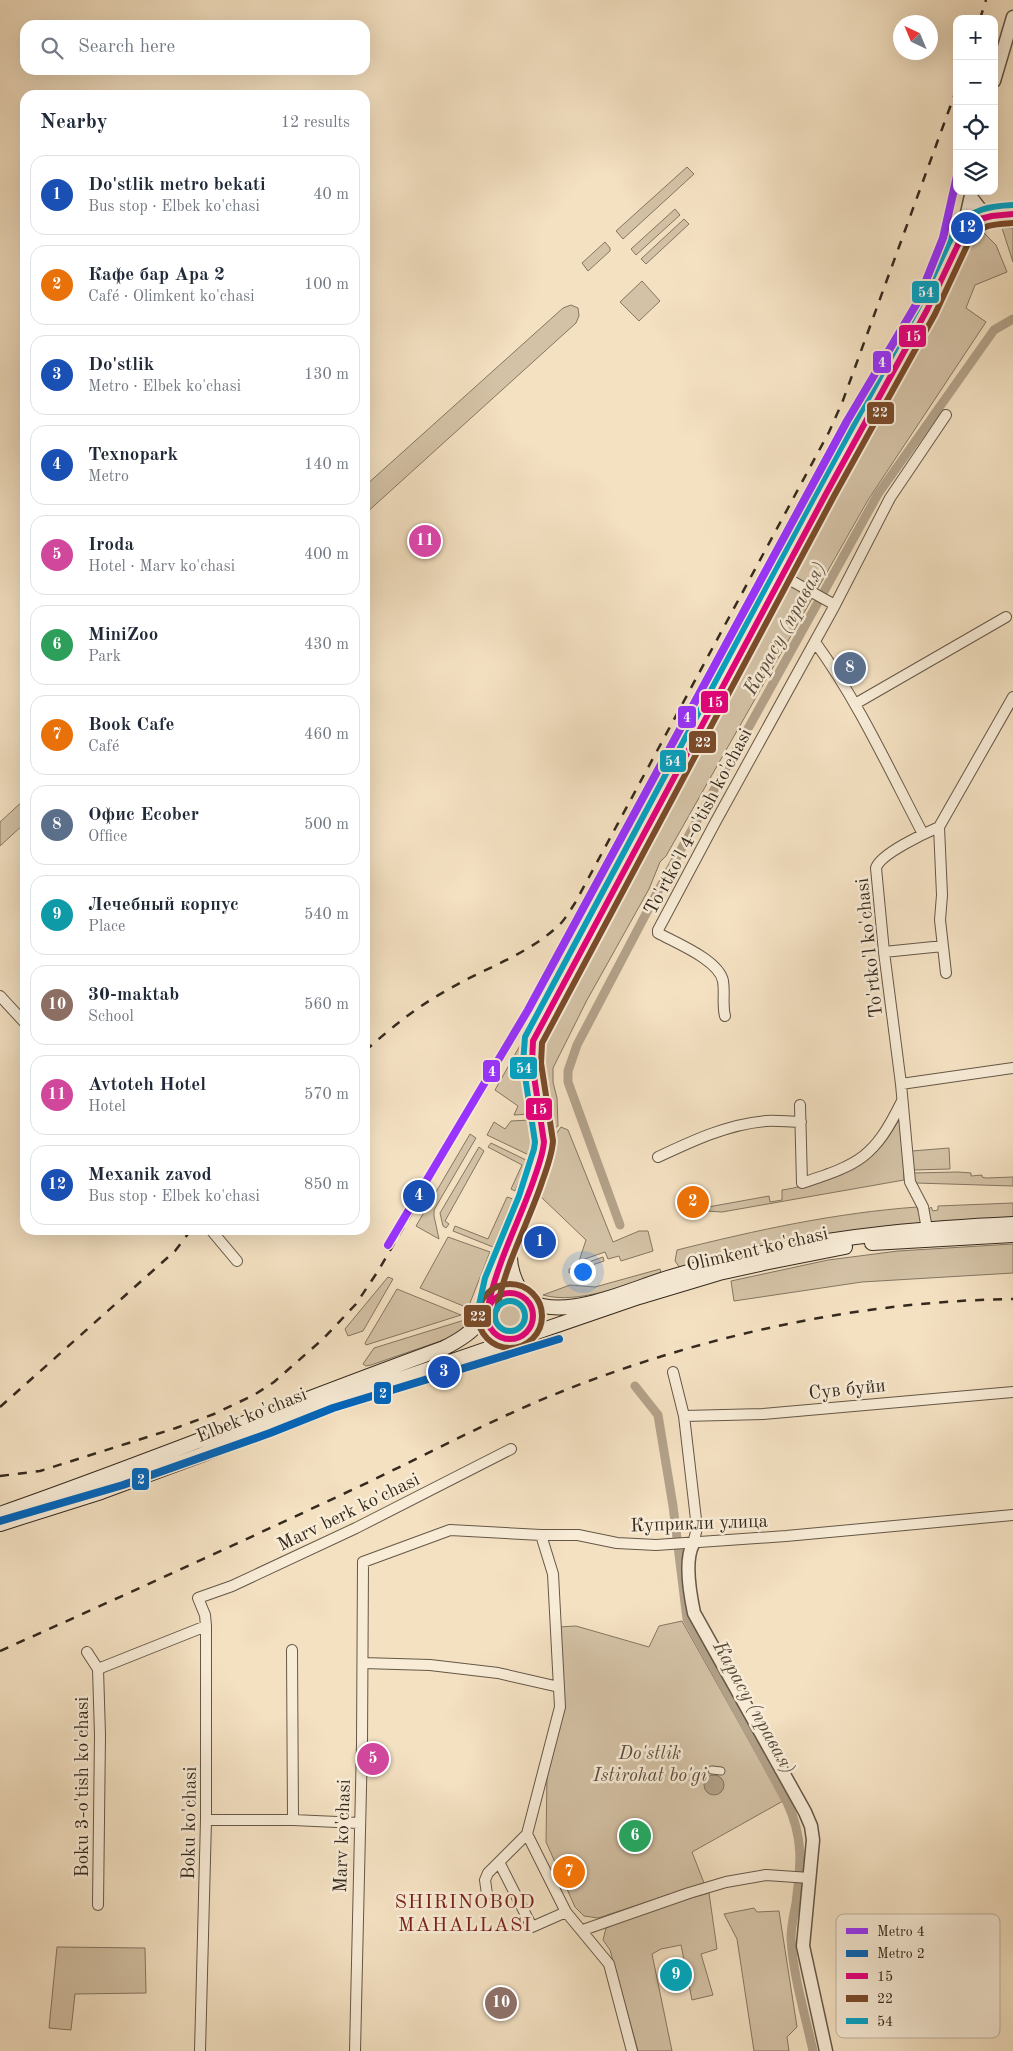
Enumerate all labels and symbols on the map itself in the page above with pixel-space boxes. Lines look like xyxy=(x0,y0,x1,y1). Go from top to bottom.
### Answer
north arrow xyxy=(893,15,938,60)
pin: 12 xyxy=(951,209,983,247)
line badge: 54 xyxy=(911,280,940,304)
text: 54 xyxy=(918,286,934,300)
line badge: 15 xyxy=(898,324,927,348)
text: 15 xyxy=(905,330,921,344)
line badge: 4 xyxy=(872,350,892,374)
text: 4 xyxy=(878,356,886,370)
line badge: 22 xyxy=(866,401,895,425)
text: 22 xyxy=(872,406,888,420)
pin: 11 xyxy=(409,522,441,560)
water label: Карасу (правая) xyxy=(741,559,831,700)
pin: 8 xyxy=(834,649,866,687)
line badge: 15 xyxy=(700,690,729,714)
text: 15 xyxy=(707,696,723,710)
line badge: 4 xyxy=(677,705,697,729)
text: 4 xyxy=(683,711,691,725)
street label: To'rtko'l 4-o'tish ko'chasi xyxy=(642,726,756,918)
line badge: 22 xyxy=(688,730,717,754)
text: 22 xyxy=(695,736,711,750)
line badge: 54 xyxy=(659,749,687,773)
text: 54 xyxy=(665,755,681,769)
street label: To'rtko'l ko'chasi xyxy=(854,877,887,1018)
line badge: 54 xyxy=(509,1056,538,1080)
line badge: 4 xyxy=(482,1059,501,1083)
text: 54 xyxy=(516,1062,532,1076)
text: 4 xyxy=(488,1065,496,1079)
line badge: 15 xyxy=(525,1097,553,1121)
text: 15 xyxy=(531,1103,547,1117)
pin: 4 xyxy=(403,1177,435,1215)
pin: 2 xyxy=(677,1183,709,1221)
pin: 1 xyxy=(524,1223,556,1261)
street label: Olimkent ko'chasi xyxy=(685,1225,830,1276)
your location xyxy=(570,1259,596,1285)
line badge: 22 xyxy=(463,1304,492,1328)
text: 22 xyxy=(470,1310,486,1324)
pin: 3 xyxy=(428,1353,460,1391)
street label: Сув буйи xyxy=(808,1377,887,1404)
line badge: 2 xyxy=(373,1381,392,1405)
street label: Elbek ko'chasi xyxy=(194,1386,310,1447)
text: 2 xyxy=(379,1387,387,1401)
line badge: 2 xyxy=(131,1467,150,1491)
street label: Marv berk ko'chasi xyxy=(275,1471,423,1556)
text: 2 xyxy=(137,1473,145,1487)
street label: Куприкли улица xyxy=(630,1513,769,1536)
water label: Карасу (правая) xyxy=(708,1637,798,1778)
street label: Boku 3-o'tish ko'chasi xyxy=(74,1697,93,1877)
pin: 5 xyxy=(357,1740,389,1778)
park label: Do'stlik Istirohat bo'gi xyxy=(592,1745,708,1786)
street label: Boku ko'chasi xyxy=(180,1766,201,1880)
street label: Marv ko'chasi xyxy=(332,1779,355,1893)
pin: 6 xyxy=(619,1817,651,1855)
pin: 7 xyxy=(553,1853,585,1891)
district label: SHIRINOBOD MAHALLASI xyxy=(394,1893,536,1936)
legend xyxy=(836,1914,1000,2038)
text: Metro 4 xyxy=(877,1925,925,1939)
text: Metro 2 xyxy=(877,1947,925,1961)
pin: 9 xyxy=(660,1956,692,1994)
text: 15 xyxy=(877,1970,893,1984)
pin: 10 xyxy=(485,1984,517,2022)
text: 22 xyxy=(877,1992,893,2006)
text: 54 xyxy=(877,2015,893,2029)

